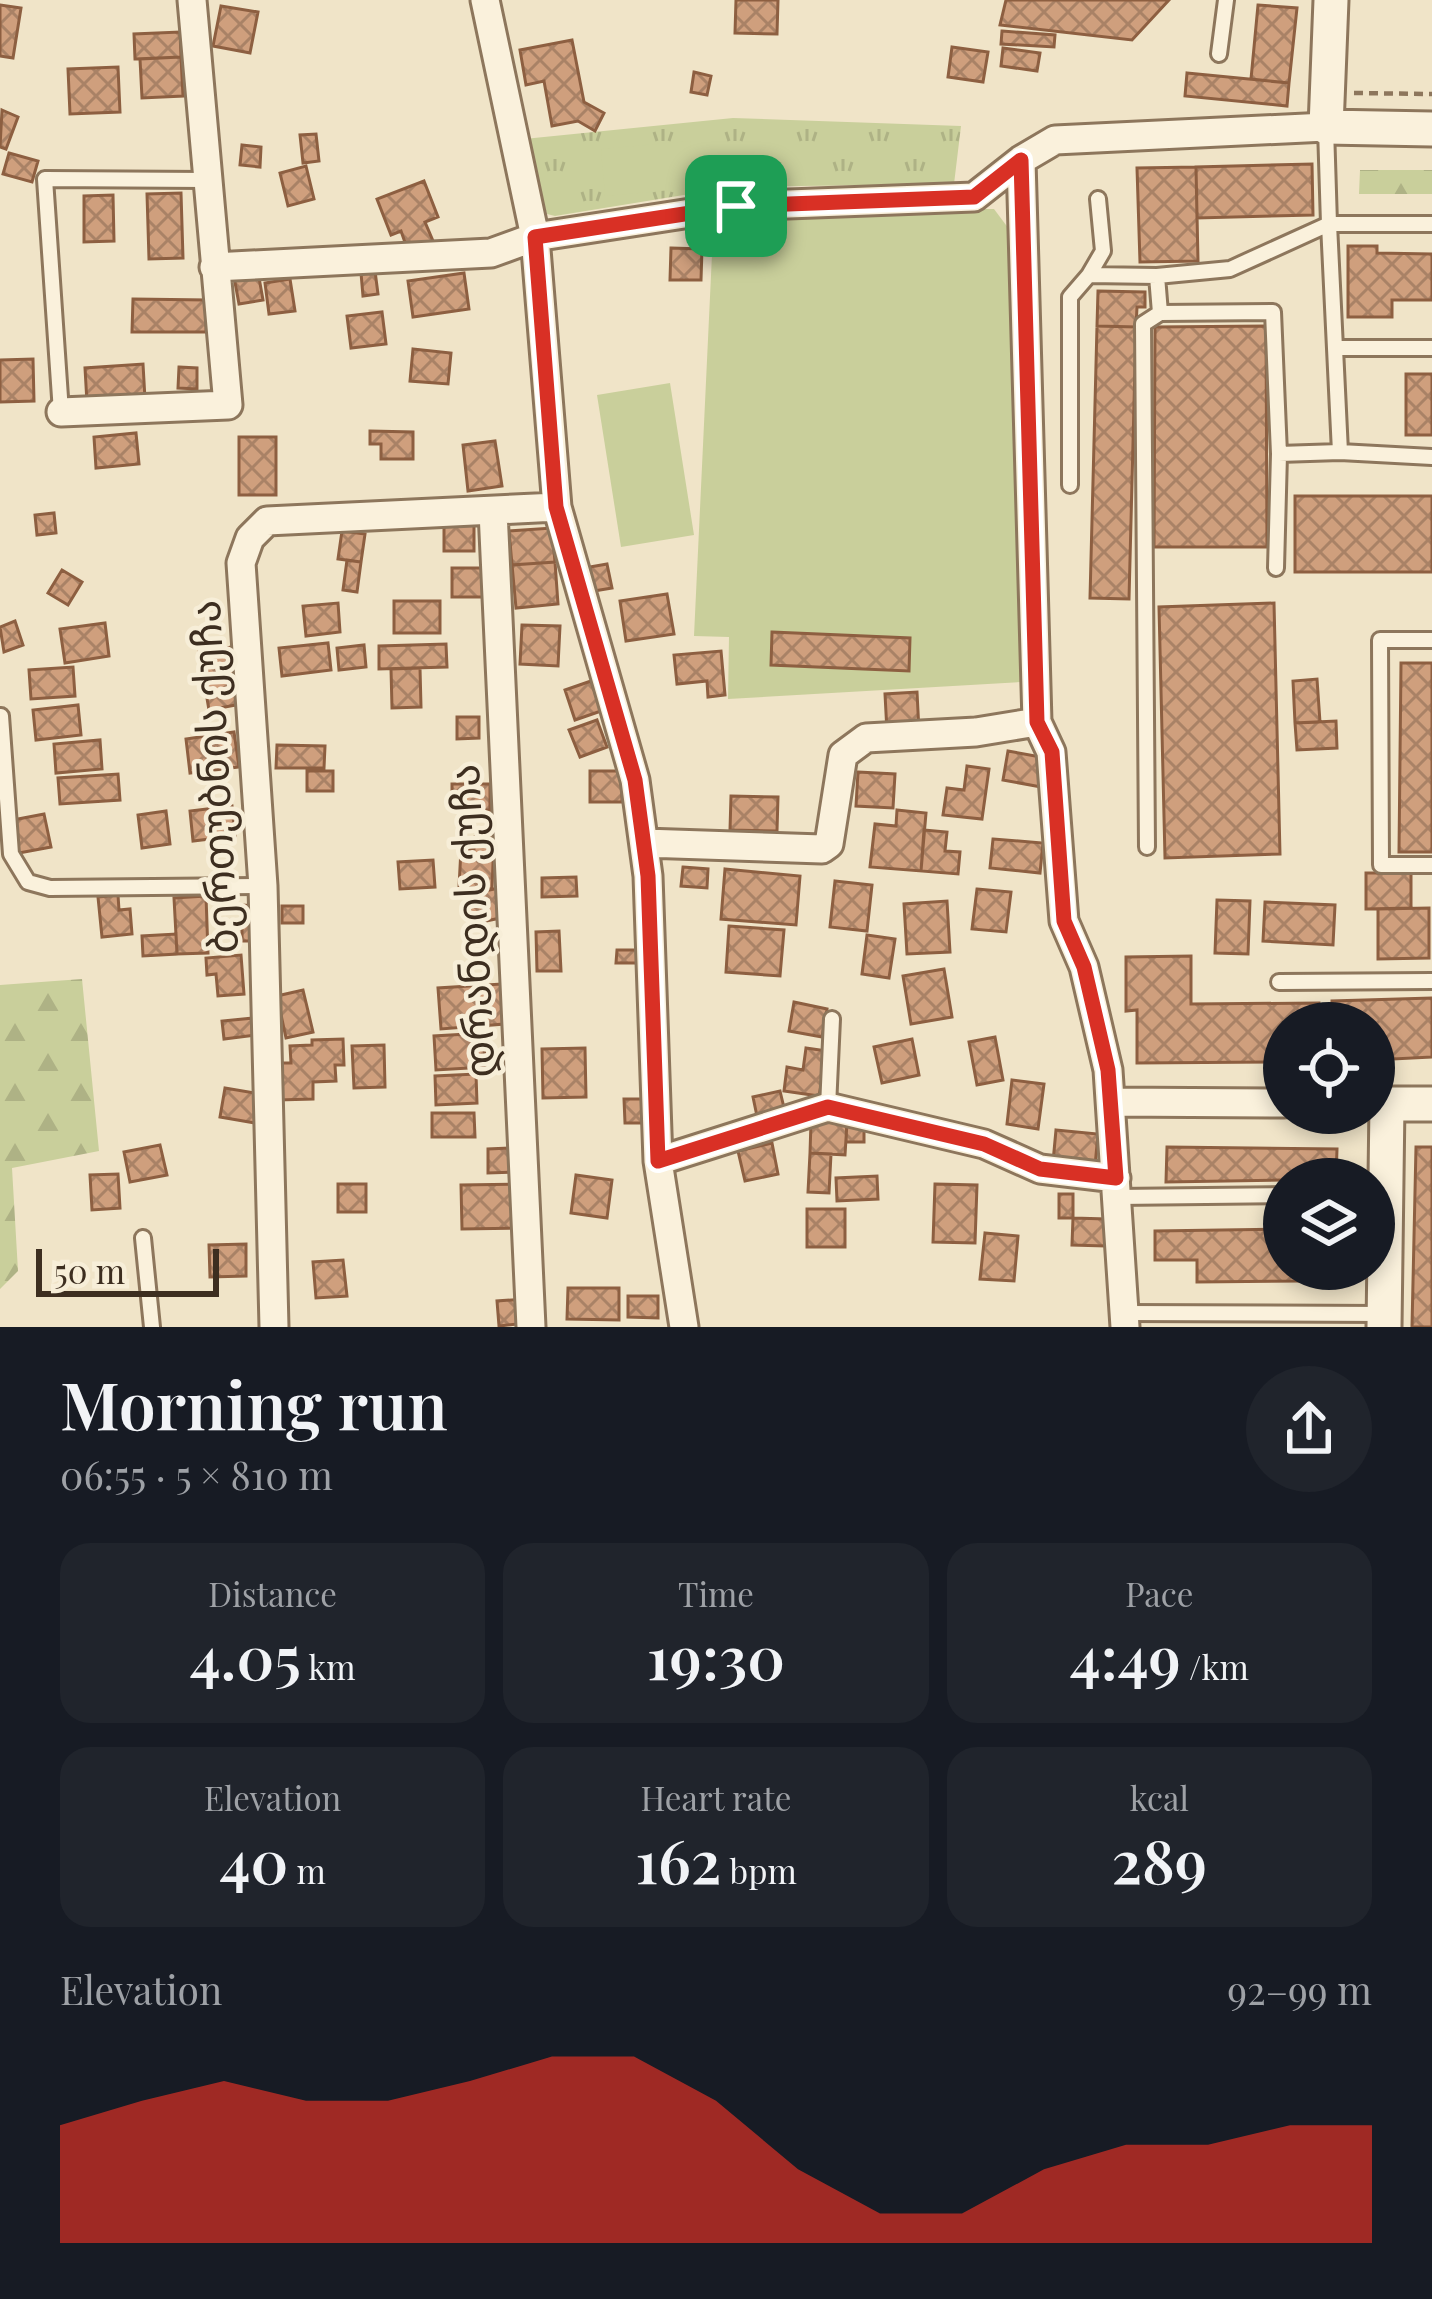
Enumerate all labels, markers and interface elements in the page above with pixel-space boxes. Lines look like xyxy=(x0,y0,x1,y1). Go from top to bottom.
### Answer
pin xyxy=(685,155,787,257)
icon: arrive xyxy=(703,173,769,239)
street label: ბერთუბნის ქუჩა xyxy=(175,599,249,955)
street label: დრანდის ქუჩა xyxy=(434,763,506,1079)
map controls xyxy=(1263,1002,1395,1290)
button: locate xyxy=(1263,1002,1395,1134)
button: layers xyxy=(1263,1158,1395,1290)
scale bar xyxy=(36,1243,219,1296)
text: 50 m xyxy=(54,1248,125,1292)
text: Morning run xyxy=(60,1359,448,1447)
button: share xyxy=(1246,1366,1372,1492)
text: 06:55 · 5 × 810 m xyxy=(60,1448,333,1500)
text: Distance xyxy=(208,1571,337,1615)
text: Time xyxy=(678,1571,754,1615)
text: Pace xyxy=(1125,1571,1193,1615)
text: 4.05 xyxy=(190,1615,301,1695)
text: 19:30 xyxy=(647,1615,785,1695)
text: 4:49 xyxy=(1070,1615,1181,1695)
text: km xyxy=(301,1644,356,1688)
text: /km xyxy=(1181,1644,1249,1688)
text: Elevation xyxy=(204,1775,341,1819)
text: Heart rate xyxy=(640,1775,792,1819)
text: kcal xyxy=(1130,1775,1189,1819)
text: 40 xyxy=(220,1819,288,1899)
text: 162 xyxy=(635,1819,721,1899)
text: 289 xyxy=(1112,1819,1207,1899)
text: m xyxy=(288,1848,326,1892)
text: bpm xyxy=(721,1848,797,1892)
text: Elevation xyxy=(60,1963,222,2015)
text: 92–99 m xyxy=(1227,1963,1372,2015)

